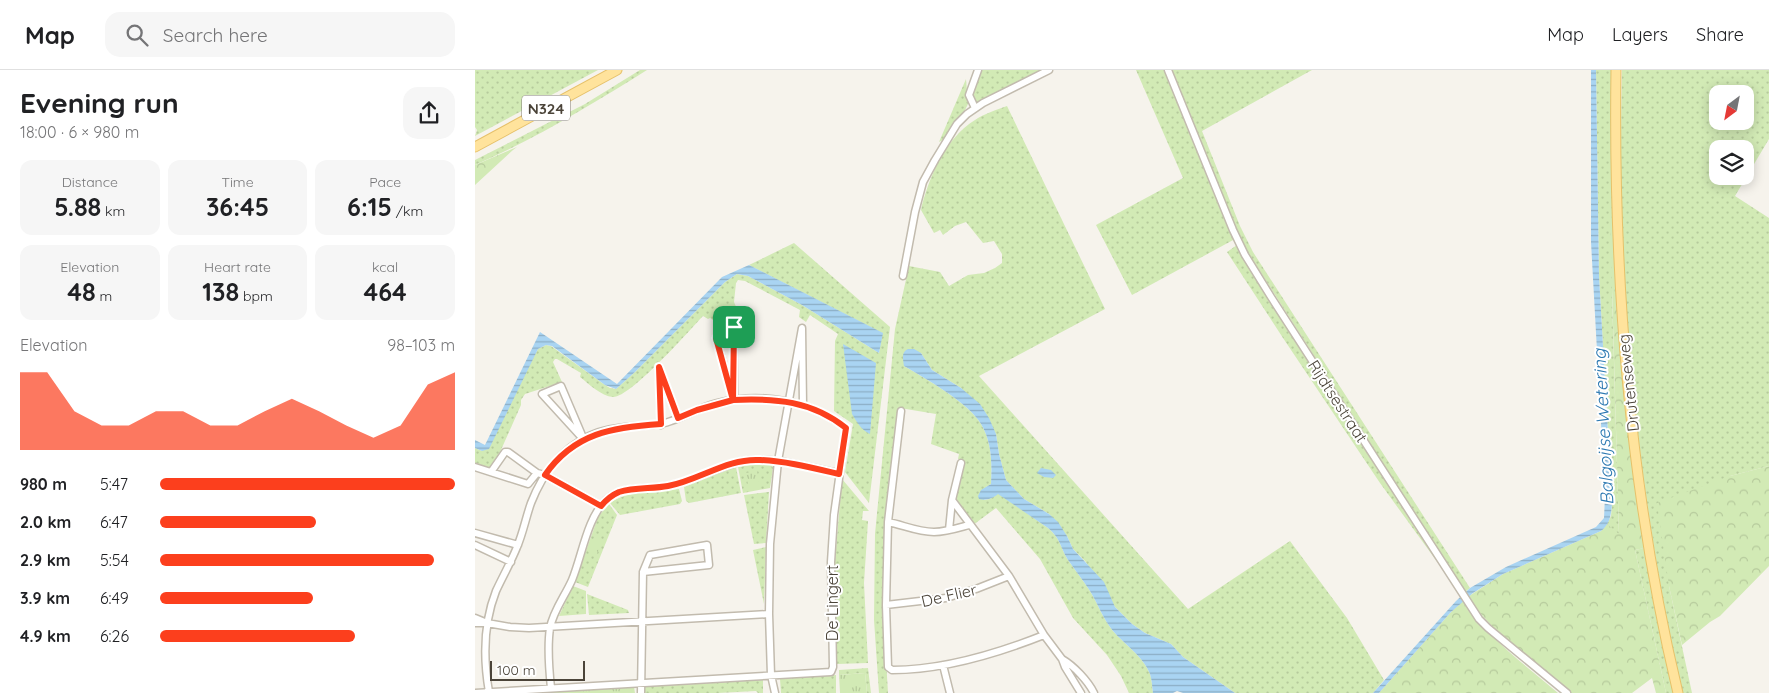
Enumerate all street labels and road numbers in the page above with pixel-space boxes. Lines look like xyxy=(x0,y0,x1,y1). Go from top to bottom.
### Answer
road number: N324 xyxy=(522,96,570,120)
street label: Drutenseweg xyxy=(1613,333,1643,433)
street label: Rijdtsestraat xyxy=(1304,356,1372,446)
street label: De Lingert xyxy=(822,565,842,641)
street label: De Flier xyxy=(919,579,979,611)

